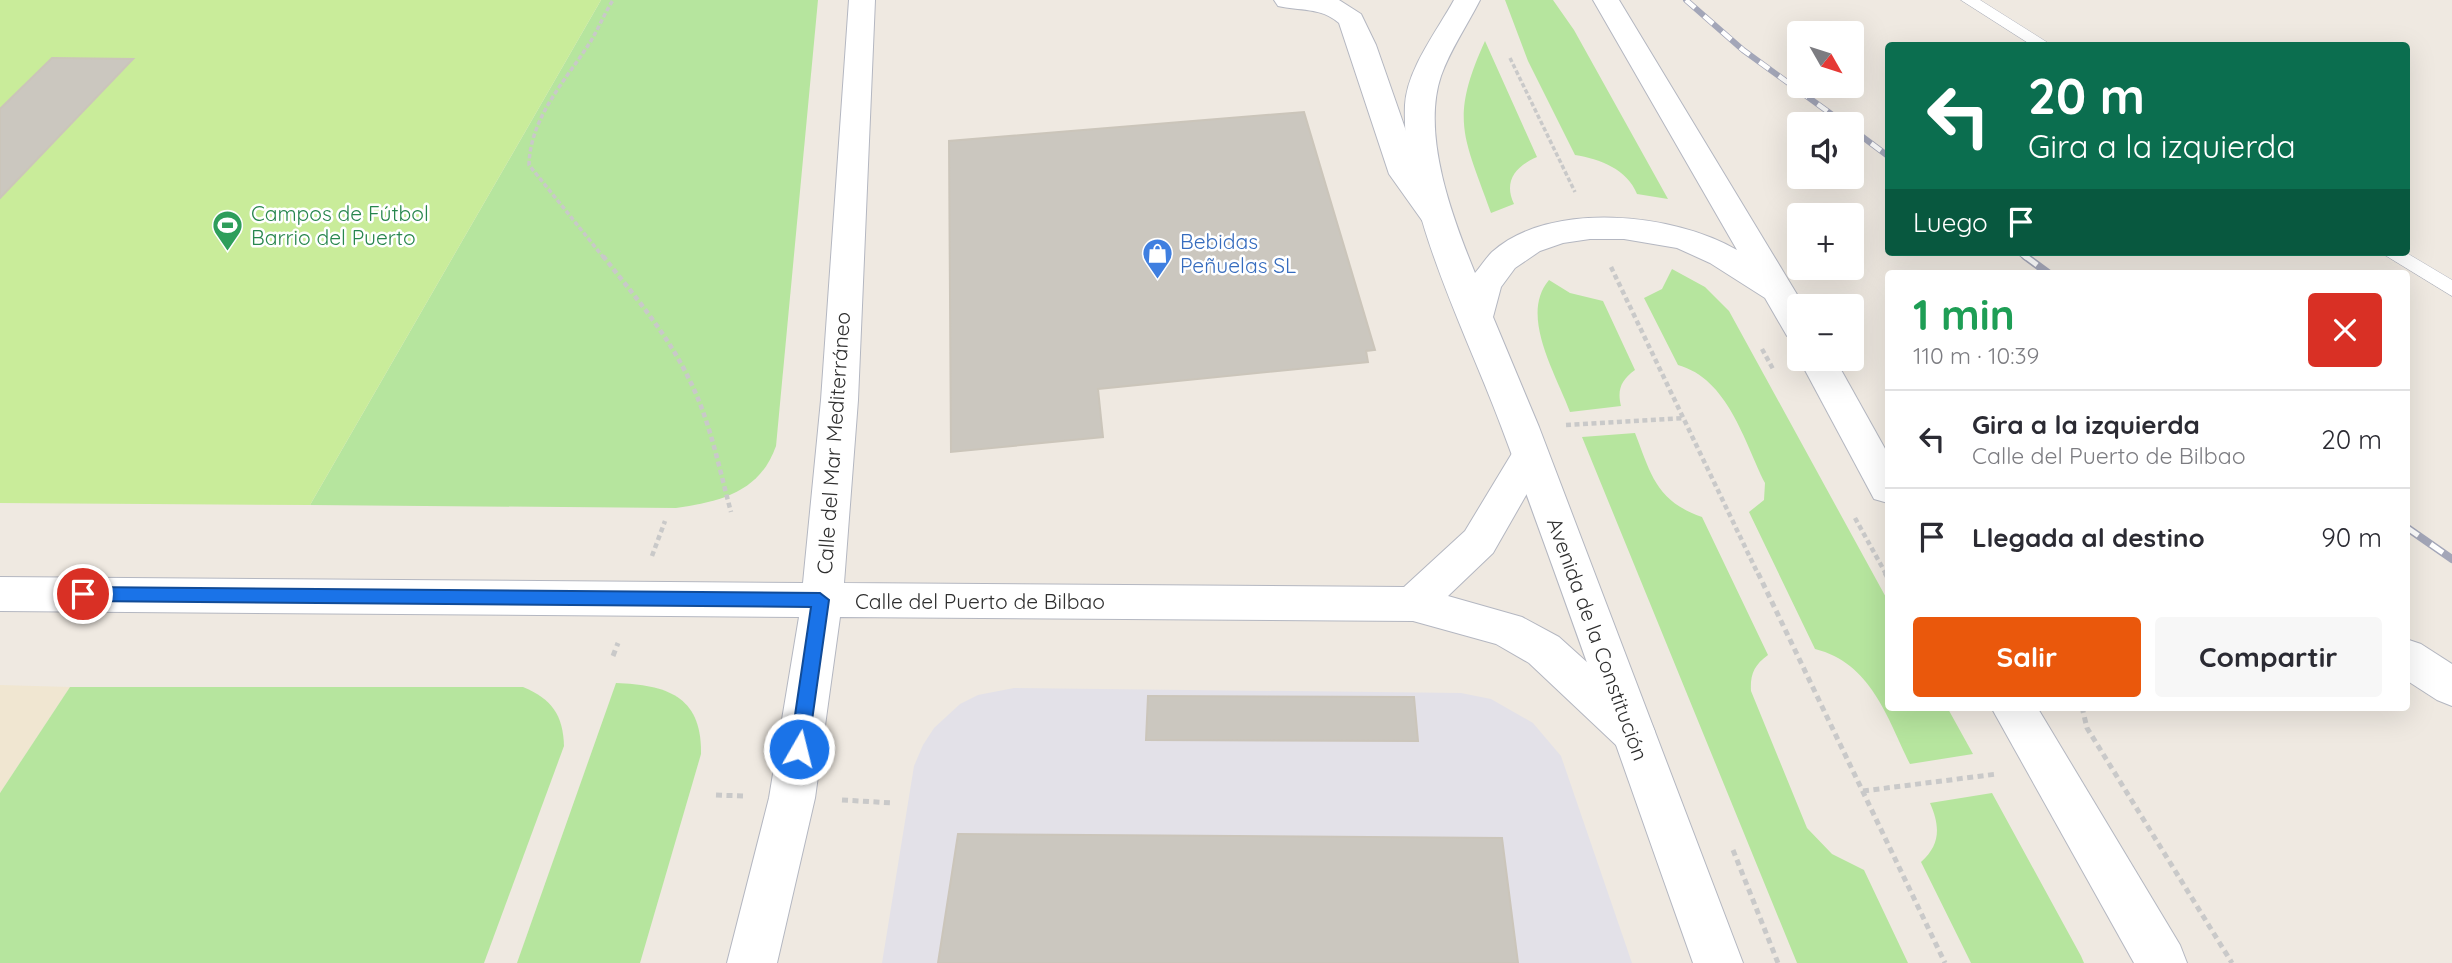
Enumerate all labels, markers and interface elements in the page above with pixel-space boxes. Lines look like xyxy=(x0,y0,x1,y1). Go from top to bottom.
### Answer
north arrow xyxy=(1787,21,1864,98)
map controls xyxy=(1787,21,1864,371)
text: 20 m xyxy=(2028,65,2145,126)
icon: left xyxy=(1913,70,2004,161)
button: sound xyxy=(1787,112,1864,189)
text: Gira a la izquierda xyxy=(2028,126,2296,166)
place label: Campos de Fútbol Barrio del Puerto xyxy=(251,200,429,250)
button: + xyxy=(1787,203,1864,280)
icon: arrive xyxy=(2002,203,2040,241)
text: Luego xyxy=(1913,206,1988,239)
sports icon: Campos de Fútbol Barrio del Puerto xyxy=(211,208,245,252)
place label: Bebidas Peñuelas SL xyxy=(1180,228,1296,278)
shop icon: Bebidas Peñuelas SL xyxy=(1140,236,1174,280)
text: 1 min xyxy=(1913,288,2015,341)
button: close xyxy=(2308,293,2382,367)
button: − xyxy=(1787,294,1864,371)
street label: Calle del Mar Mediterráneo xyxy=(811,311,855,575)
text: 110 m · 10:39 xyxy=(1913,341,2039,370)
text: Gira a la izquierda xyxy=(1972,408,2200,441)
icon: left xyxy=(1913,420,1951,458)
text: 20 m xyxy=(2321,423,2382,456)
text: Calle del Puerto de Bilbao xyxy=(1972,441,2246,470)
street label: Avenida de la Constitución xyxy=(1542,514,1654,764)
icon: arrive xyxy=(1913,518,1951,556)
text: Llegada al destino xyxy=(1972,521,2205,554)
text: 90 m xyxy=(2321,521,2382,554)
pin xyxy=(53,564,113,624)
icon: arrive xyxy=(64,575,102,613)
street label: Calle del Puerto de Bilbao xyxy=(855,588,1105,614)
button: Salir xyxy=(1913,617,2141,697)
button: Compartir xyxy=(2155,617,2382,697)
position arrow xyxy=(762,712,836,786)

